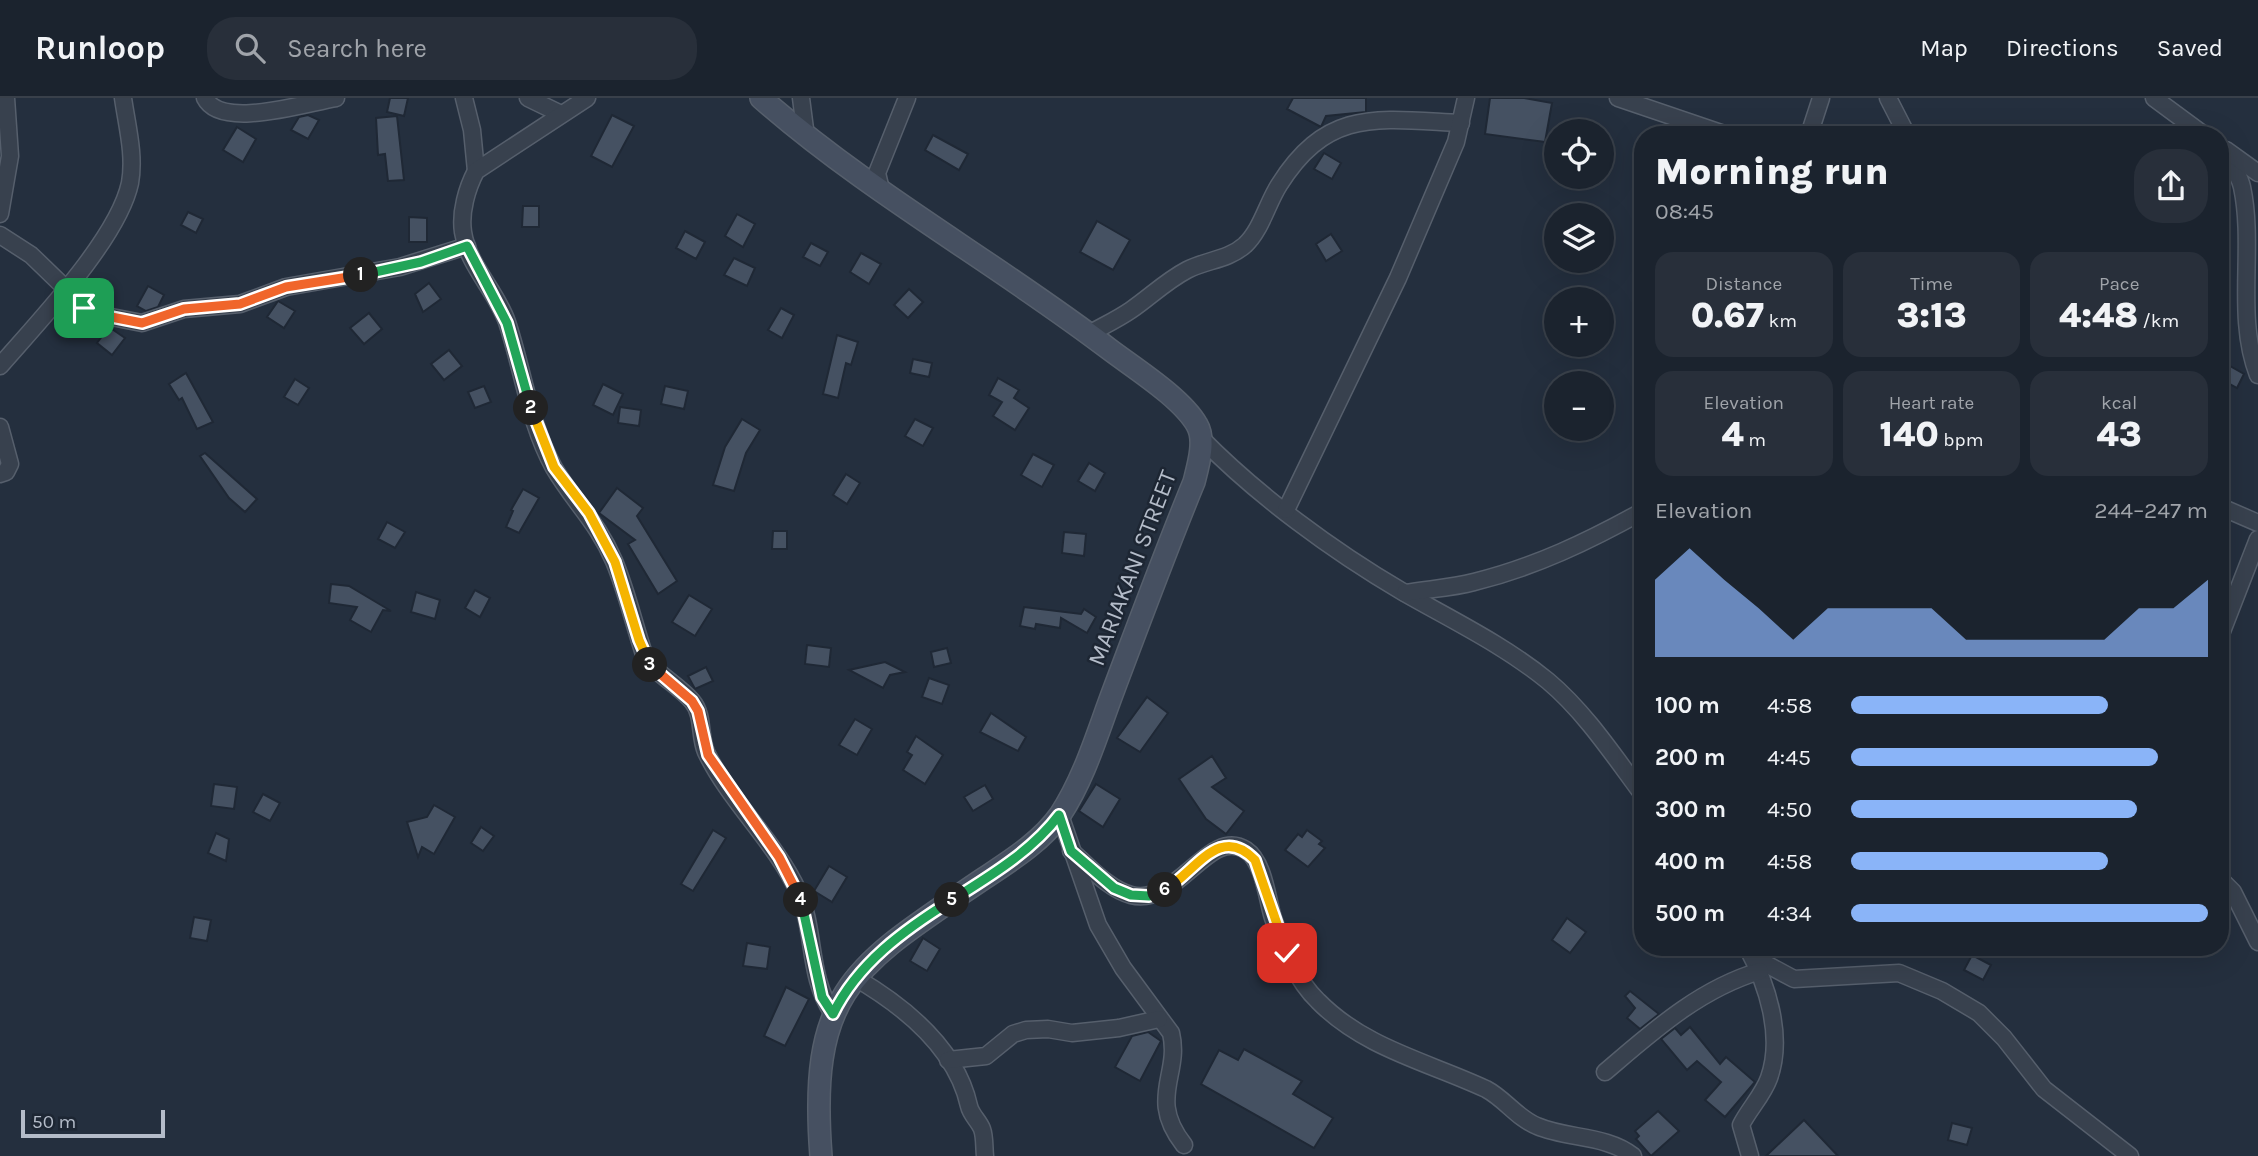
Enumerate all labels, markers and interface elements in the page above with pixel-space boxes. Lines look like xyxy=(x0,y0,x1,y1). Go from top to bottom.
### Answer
search box xyxy=(207,17,697,80)
text: Runloop xyxy=(35,29,165,67)
icon: search xyxy=(231,29,269,67)
text: Search here xyxy=(287,33,427,64)
text: Map xyxy=(1920,34,1968,62)
text: Directions xyxy=(2006,34,2119,62)
text: Saved xyxy=(2157,34,2223,62)
map controls xyxy=(1544,119,1614,441)
button: locate xyxy=(1544,119,1614,189)
text: Morning run xyxy=(1655,149,1889,194)
button: share xyxy=(2134,149,2208,223)
text: 08:45 xyxy=(1655,198,1714,225)
button: layers xyxy=(1544,203,1614,273)
pin: 1 xyxy=(344,258,378,292)
text: 1 xyxy=(357,263,364,285)
text: Distance xyxy=(1705,273,1782,295)
text: Time xyxy=(1910,273,1953,295)
text: Pace xyxy=(2099,273,2139,295)
pin xyxy=(54,278,114,338)
button: + xyxy=(1544,287,1614,357)
icon: arrive xyxy=(65,289,103,327)
text: 0.67 xyxy=(1691,295,1764,336)
text: 3:13 xyxy=(1896,295,1967,336)
text: 4:48 xyxy=(2059,295,2138,336)
text: km xyxy=(1764,310,1797,332)
text: /km xyxy=(2138,310,2179,332)
button: − xyxy=(1544,371,1614,441)
pin: 2 xyxy=(514,390,548,426)
text: Elevation xyxy=(1704,392,1784,414)
text: Heart rate xyxy=(1889,392,1974,414)
text: kcal xyxy=(2101,392,2137,414)
text: 2 xyxy=(525,396,536,418)
text: 4 xyxy=(1722,414,1744,455)
text: 140 xyxy=(1880,414,1939,455)
text: 43 xyxy=(2097,414,2142,455)
text: m xyxy=(1744,429,1766,451)
text: bpm xyxy=(1939,429,1983,451)
street label: MARIAKANI STREET xyxy=(1082,466,1182,670)
text: Elevation xyxy=(1655,497,1752,524)
text: 244–247 m xyxy=(2094,497,2208,524)
pin: 3 xyxy=(632,648,668,682)
text: 3 xyxy=(644,653,655,675)
text: 100 m xyxy=(1655,692,1720,719)
text: 4:58 xyxy=(1767,692,1812,719)
text: 200 m xyxy=(1655,744,1726,771)
text: 4:45 xyxy=(1767,744,1811,771)
text: 300 m xyxy=(1655,796,1726,823)
text: 4:50 xyxy=(1767,796,1812,823)
text: 400 m xyxy=(1655,848,1725,875)
text: 4:58 xyxy=(1767,848,1812,875)
pin: 6 xyxy=(1148,872,1182,908)
text: 6 xyxy=(1159,878,1170,900)
pin: 4 xyxy=(784,882,818,918)
pin: 5 xyxy=(934,882,970,918)
text: 4 xyxy=(795,888,806,910)
text: 5 xyxy=(946,888,957,910)
text: 500 m xyxy=(1655,900,1725,927)
text: 4:34 xyxy=(1767,900,1812,927)
pin xyxy=(1257,923,1317,983)
icon: check xyxy=(1268,934,1306,972)
scale bar xyxy=(21,1107,164,1139)
text: 50 m xyxy=(32,1111,76,1133)

